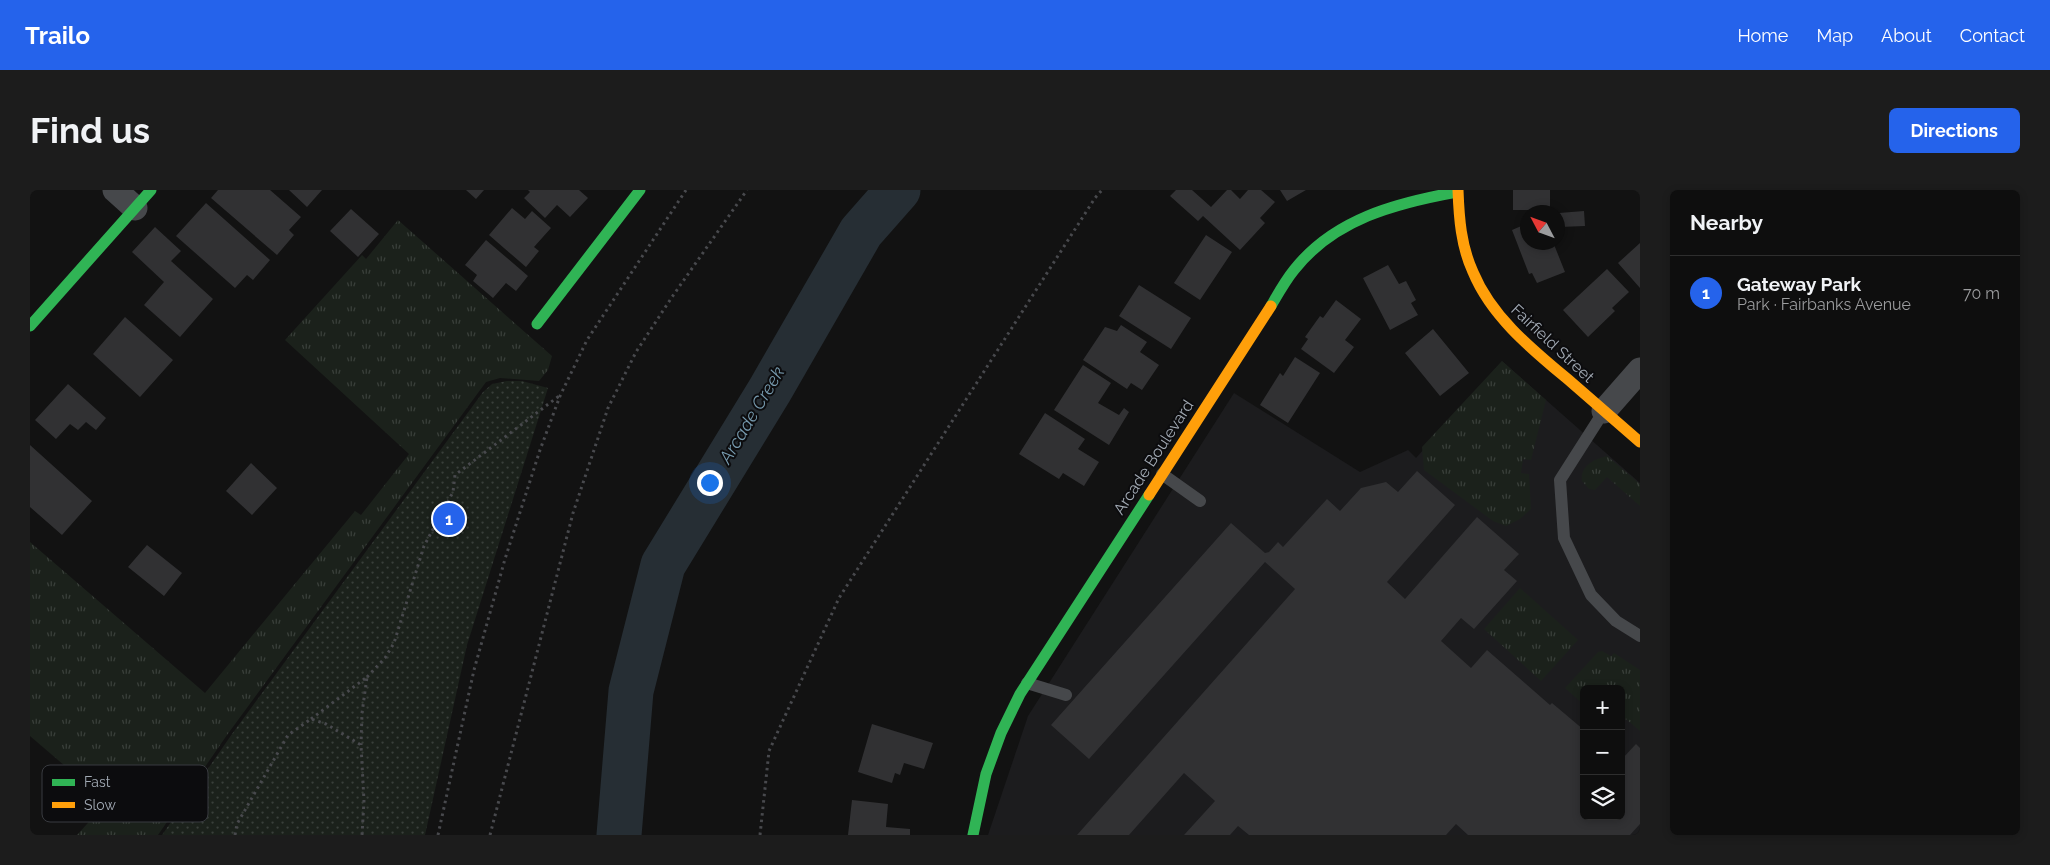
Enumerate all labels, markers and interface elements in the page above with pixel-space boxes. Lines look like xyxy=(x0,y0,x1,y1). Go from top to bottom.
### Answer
text: Trailo xyxy=(25,21,90,50)
text: Home xyxy=(1737,25,1788,46)
text: Map xyxy=(1816,25,1853,46)
text: About xyxy=(1881,25,1932,46)
text: Contact xyxy=(1960,25,2025,46)
button: Directions xyxy=(1889,108,2020,153)
text: Find us xyxy=(30,110,150,151)
north arrow xyxy=(1520,205,1565,250)
text: Nearby xyxy=(1690,210,1763,235)
text: Gateway Park xyxy=(1737,273,1861,295)
text: 1 xyxy=(1702,284,1710,303)
text: 70 m xyxy=(1963,284,2000,303)
text: Park · Fairbanks Avenue xyxy=(1737,295,1911,314)
street label: Fairfield Street xyxy=(1507,300,1599,387)
water label: Arcade Creek xyxy=(714,362,789,468)
street label: Arcade Boulevard xyxy=(1109,396,1198,518)
your location xyxy=(697,470,723,496)
pin: 1 xyxy=(433,500,465,538)
map controls xyxy=(1580,685,1625,820)
button: + xyxy=(1580,685,1625,730)
button: − xyxy=(1580,730,1625,775)
legend xyxy=(42,765,208,822)
text: Fast xyxy=(84,774,111,790)
button: layers xyxy=(1580,775,1625,820)
text: Slow xyxy=(84,797,116,813)

